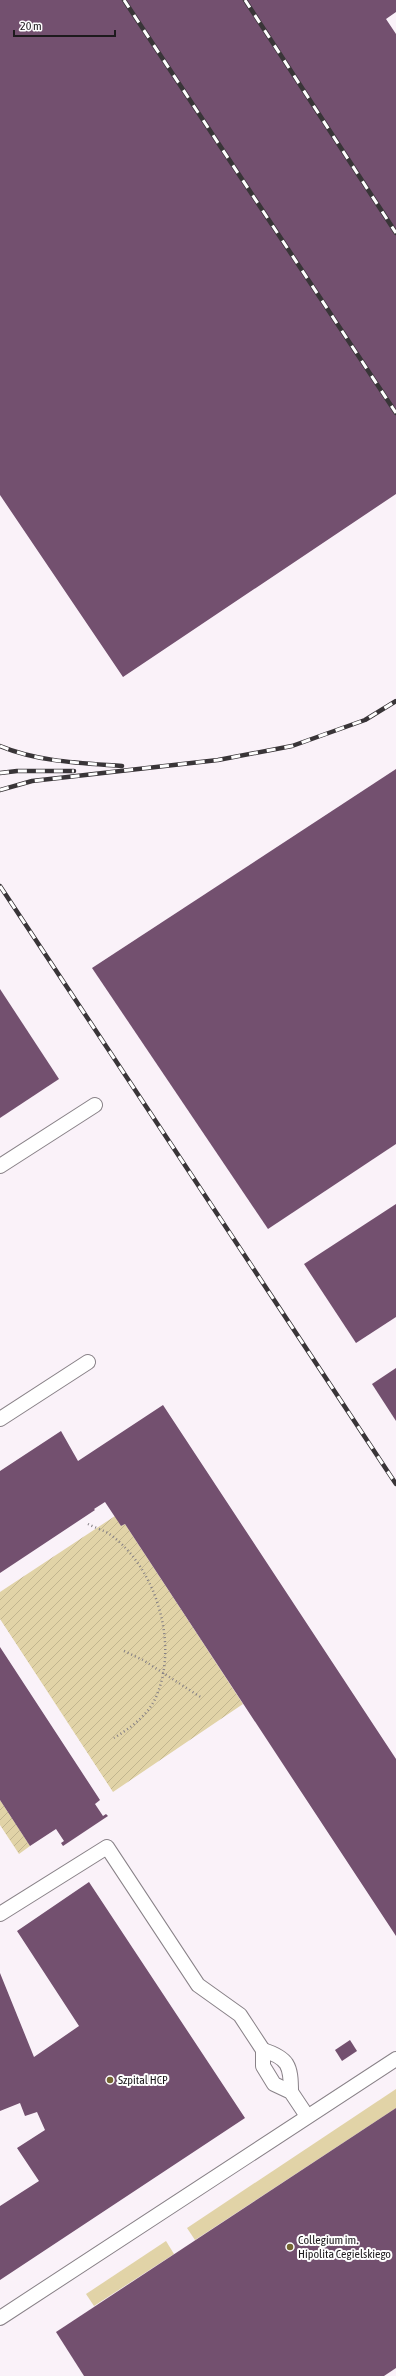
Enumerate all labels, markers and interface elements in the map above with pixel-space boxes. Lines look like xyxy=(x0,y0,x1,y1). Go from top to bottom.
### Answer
scale bar xyxy=(14,12,115,38)
text: 20 m xyxy=(20,19,42,33)
place label: Szpital HCP xyxy=(118,2073,168,2087)
marker: Szpital HCP xyxy=(105,2075,115,2085)
place label: Collegium im. Hipolita Cegielskiego xyxy=(298,2233,391,2261)
marker: Collegium im. Hipolita Cegielskiego xyxy=(285,2242,295,2252)

